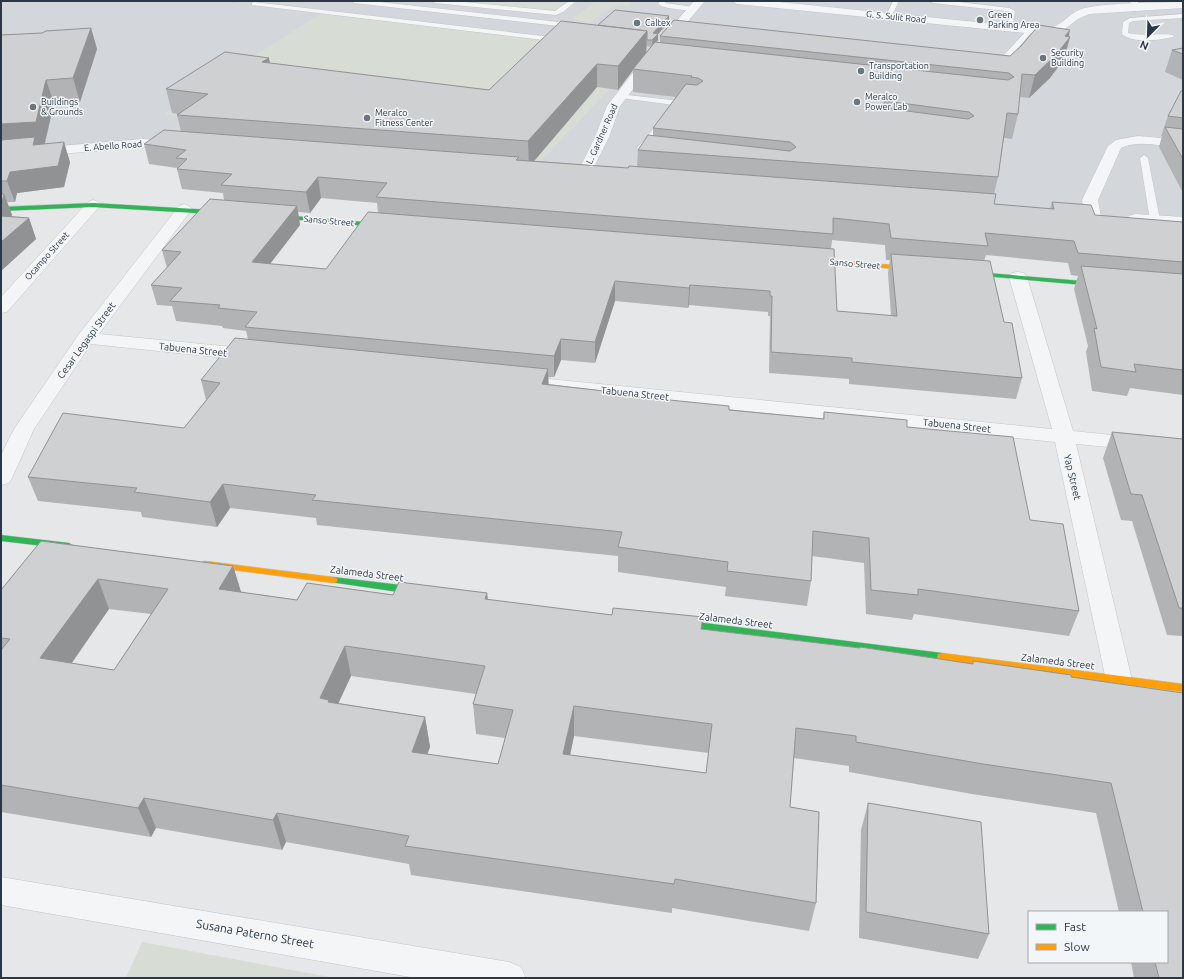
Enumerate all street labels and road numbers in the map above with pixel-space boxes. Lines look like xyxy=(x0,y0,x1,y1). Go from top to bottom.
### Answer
street label: G. S. Sulit Road xyxy=(866,9,926,25)
street label: L. Gardner Road xyxy=(584,102,620,166)
street label: E. Abello Road xyxy=(84,139,142,153)
street label: Sanso Street xyxy=(303,214,355,228)
street label: Ocampo Street xyxy=(23,230,72,282)
street label: Sanso Street xyxy=(829,257,881,271)
street label: Cesar Legaspi Street xyxy=(55,300,118,381)
street label: Tabuena Street xyxy=(158,340,228,359)
street label: Tabuena Street xyxy=(600,384,670,403)
street label: Tabuena Street xyxy=(922,416,992,435)
street label: Yap Street xyxy=(1062,453,1083,501)
street label: Zalameda Street xyxy=(330,564,404,583)
street label: Zalameda Street xyxy=(699,611,773,630)
street label: Zalameda Street xyxy=(1021,652,1095,671)
street label: Susana Paterno Street xyxy=(195,917,315,950)

